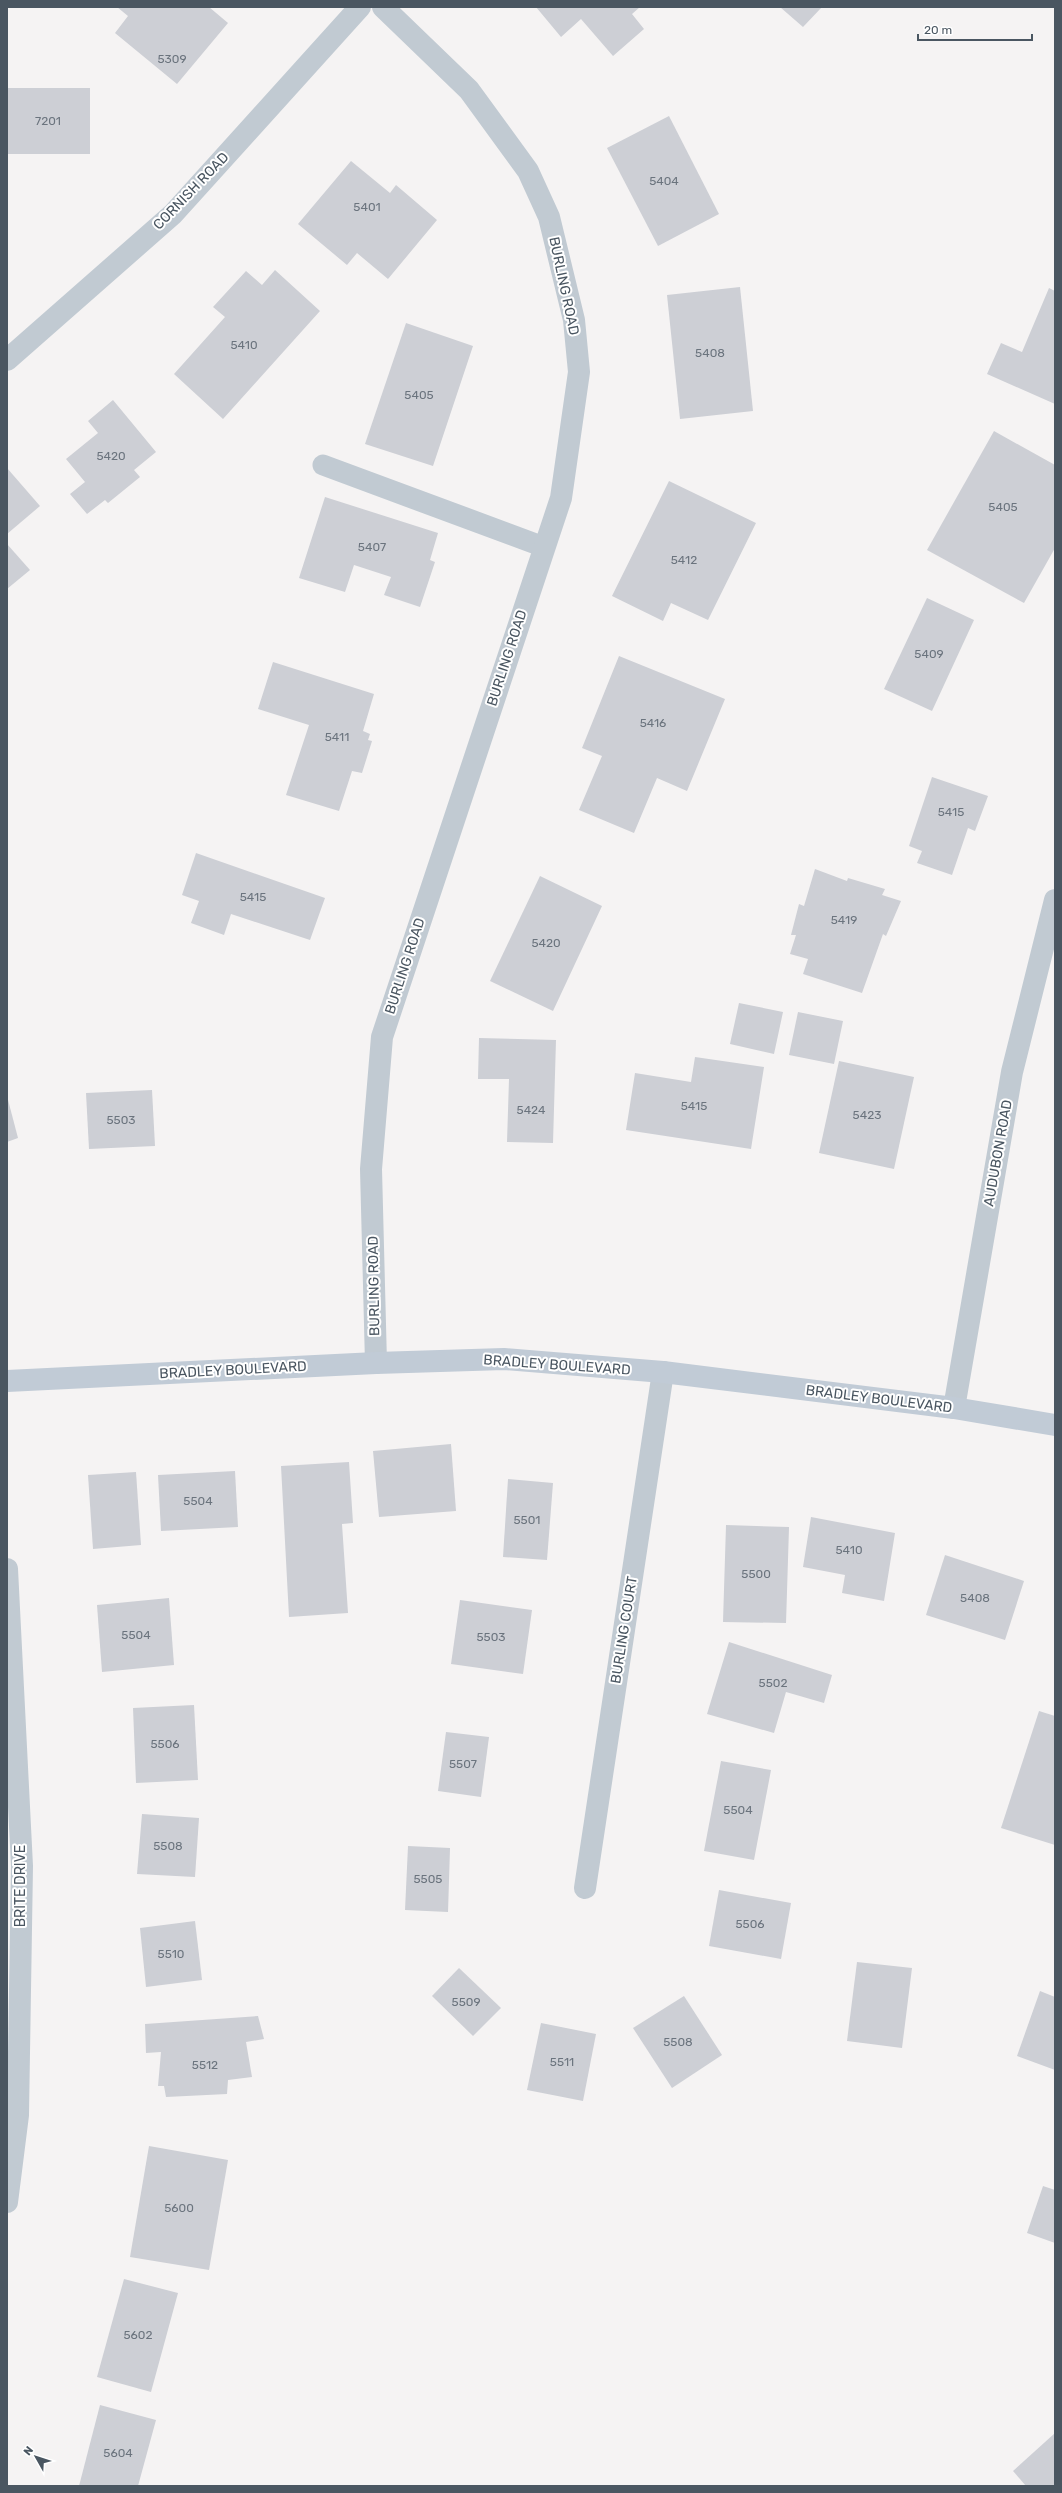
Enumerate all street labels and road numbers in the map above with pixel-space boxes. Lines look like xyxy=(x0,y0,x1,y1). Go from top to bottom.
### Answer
street label: CORNISH ROAD xyxy=(150,149,232,233)
street label: BURLING ROAD xyxy=(545,235,583,337)
street label: BURLING ROAD xyxy=(483,608,531,708)
street label: BURLING ROAD xyxy=(381,916,429,1016)
street label: AUDUBON ROAD xyxy=(980,1098,1016,1208)
street label: BURLING ROAD xyxy=(365,1236,383,1336)
street label: BRADLEY BOULEVARD xyxy=(483,1351,631,1379)
street label: BRADLEY BOULEVARD xyxy=(159,1358,307,1382)
street label: BRADLEY BOULEVARD xyxy=(805,1382,953,1416)
street label: BURLING COURT xyxy=(607,1575,641,1685)
street label: BRITE DRIVE xyxy=(12,1845,29,1927)

